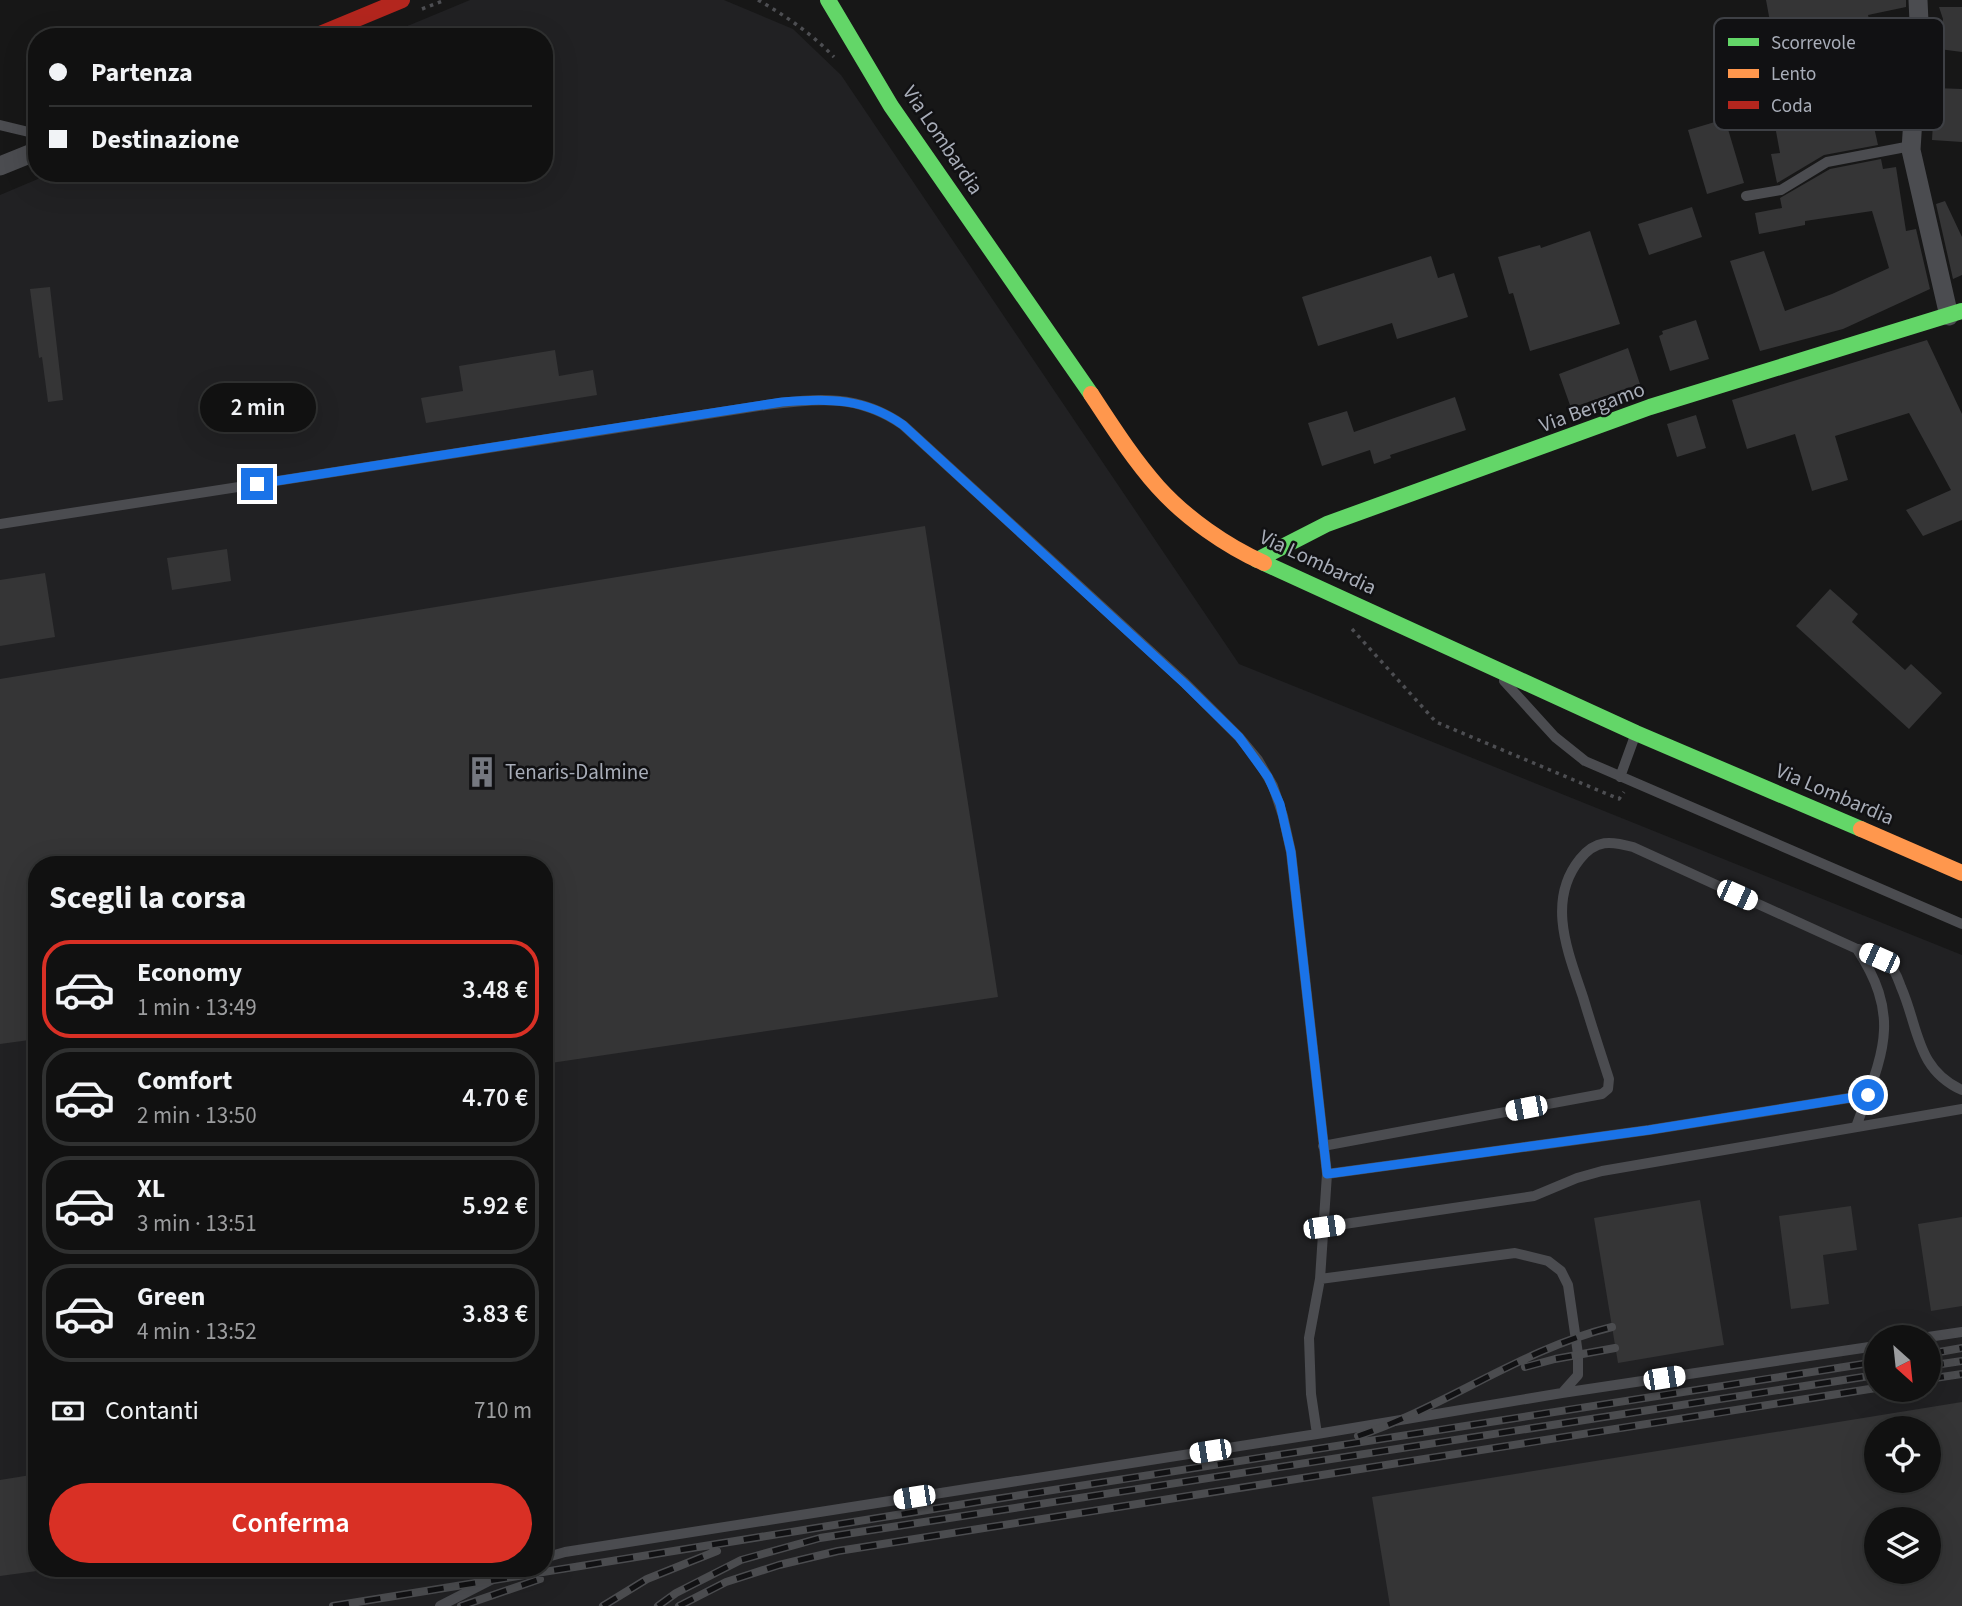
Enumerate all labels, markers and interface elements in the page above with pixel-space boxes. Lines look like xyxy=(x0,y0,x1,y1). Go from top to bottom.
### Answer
legend xyxy=(1714,18,1944,130)
text: Scorrevole xyxy=(1771,30,1856,57)
text: Partenza xyxy=(91,54,193,91)
text: Lento xyxy=(1771,61,1816,88)
street label: Via Lombardia xyxy=(895,79,991,201)
text: Coda xyxy=(1771,93,1812,120)
text: Destinazione xyxy=(91,121,240,158)
street label: Via Bergamo xyxy=(1535,374,1649,440)
callout: 2 min xyxy=(199,382,315,432)
text: 2 min xyxy=(231,391,285,424)
route end xyxy=(241,468,273,500)
street label: Via Lombardia xyxy=(1255,522,1381,602)
building icon: Tenaris-Dalmine xyxy=(465,755,499,789)
street label: Via Lombardia xyxy=(1771,756,1899,832)
place label: Tenaris-Dalmine xyxy=(505,757,649,787)
text: Scegli la corsa xyxy=(49,875,246,921)
car xyxy=(1714,877,1761,913)
car xyxy=(1856,940,1903,976)
text: Economy xyxy=(137,954,242,991)
icon: car xyxy=(53,958,116,1021)
text: 3.48 € xyxy=(462,971,528,1008)
text: 1 min · 13:49 xyxy=(137,991,257,1024)
text: Comfort xyxy=(137,1062,232,1099)
icon: car xyxy=(53,1066,116,1129)
text: 4.70 € xyxy=(462,1079,528,1116)
route start xyxy=(1852,1079,1884,1111)
car xyxy=(1504,1094,1549,1122)
text: 2 min · 13:50 xyxy=(137,1099,257,1132)
text: XL xyxy=(137,1170,165,1207)
icon: car xyxy=(53,1174,116,1237)
text: 5.92 € xyxy=(462,1187,528,1224)
text: 3 min · 13:51 xyxy=(137,1207,257,1240)
car xyxy=(1302,1214,1347,1240)
text: Green xyxy=(137,1278,205,1315)
icon: car xyxy=(53,1282,116,1345)
text: 3.83 € xyxy=(462,1295,528,1332)
text: 4 min · 13:52 xyxy=(137,1315,257,1348)
north arrow xyxy=(1864,1325,1941,1402)
map controls xyxy=(1864,1325,1941,1584)
car xyxy=(1642,1364,1687,1392)
icon: cash xyxy=(49,1392,87,1430)
text: Contanti xyxy=(105,1392,199,1429)
text: 710 m xyxy=(474,1394,532,1427)
button: locate xyxy=(1864,1416,1941,1493)
car xyxy=(1188,1437,1233,1465)
button: Conferma xyxy=(49,1483,532,1563)
car xyxy=(892,1483,937,1511)
button: layers xyxy=(1864,1507,1941,1584)

